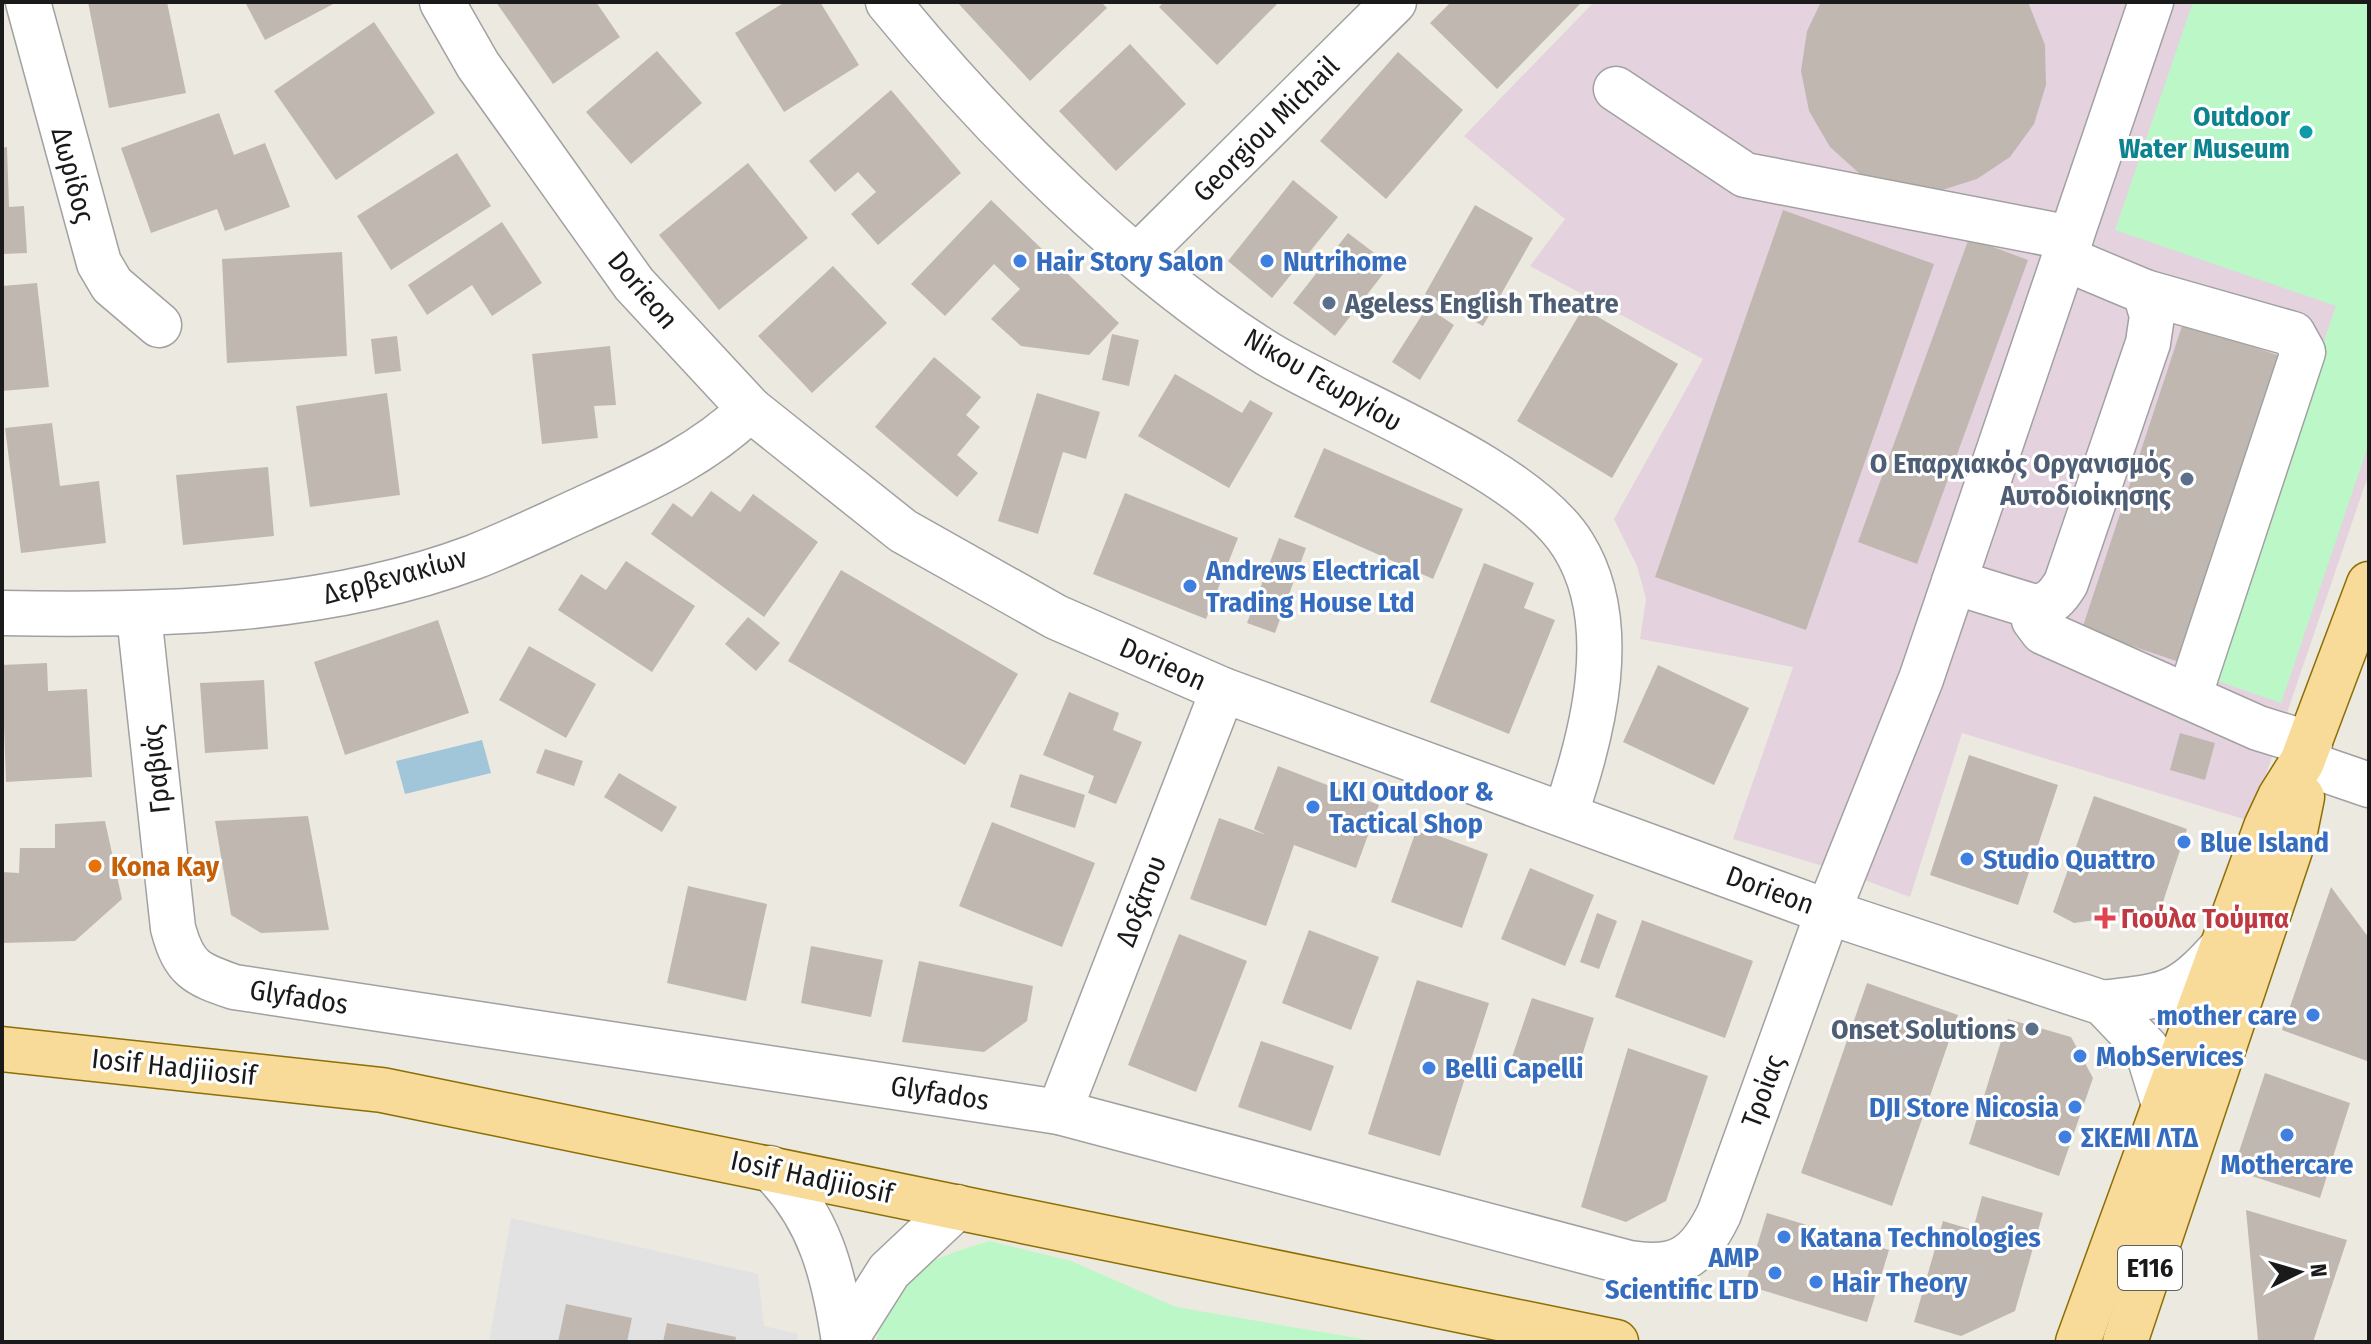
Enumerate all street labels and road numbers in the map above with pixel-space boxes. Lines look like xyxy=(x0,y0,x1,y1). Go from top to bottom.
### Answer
street label: Georgiou Michail xyxy=(1186,49,1346,209)
street label: Δωρίδος xyxy=(44,124,102,227)
street label: Dorieon xyxy=(601,244,685,336)
street label: Νίκου Γεωργίου xyxy=(1238,322,1408,438)
street label: Δερβενακίων xyxy=(319,541,471,611)
street label: Dorieon xyxy=(1115,630,1211,698)
street label: Γραβιάς xyxy=(135,723,177,815)
street label: Δοξάτου xyxy=(1109,851,1173,951)
street label: Dorieon xyxy=(1722,859,1818,921)
street label: Glyfados xyxy=(248,973,350,1021)
street label: Iosif Hadjiiosif xyxy=(90,1042,260,1092)
street label: Τροίας xyxy=(1735,1050,1791,1132)
street label: Glyfados xyxy=(889,1069,991,1117)
street label: Iosif Hadjiiosif xyxy=(728,1144,899,1211)
road number: E116 xyxy=(2118,1246,2182,1290)

